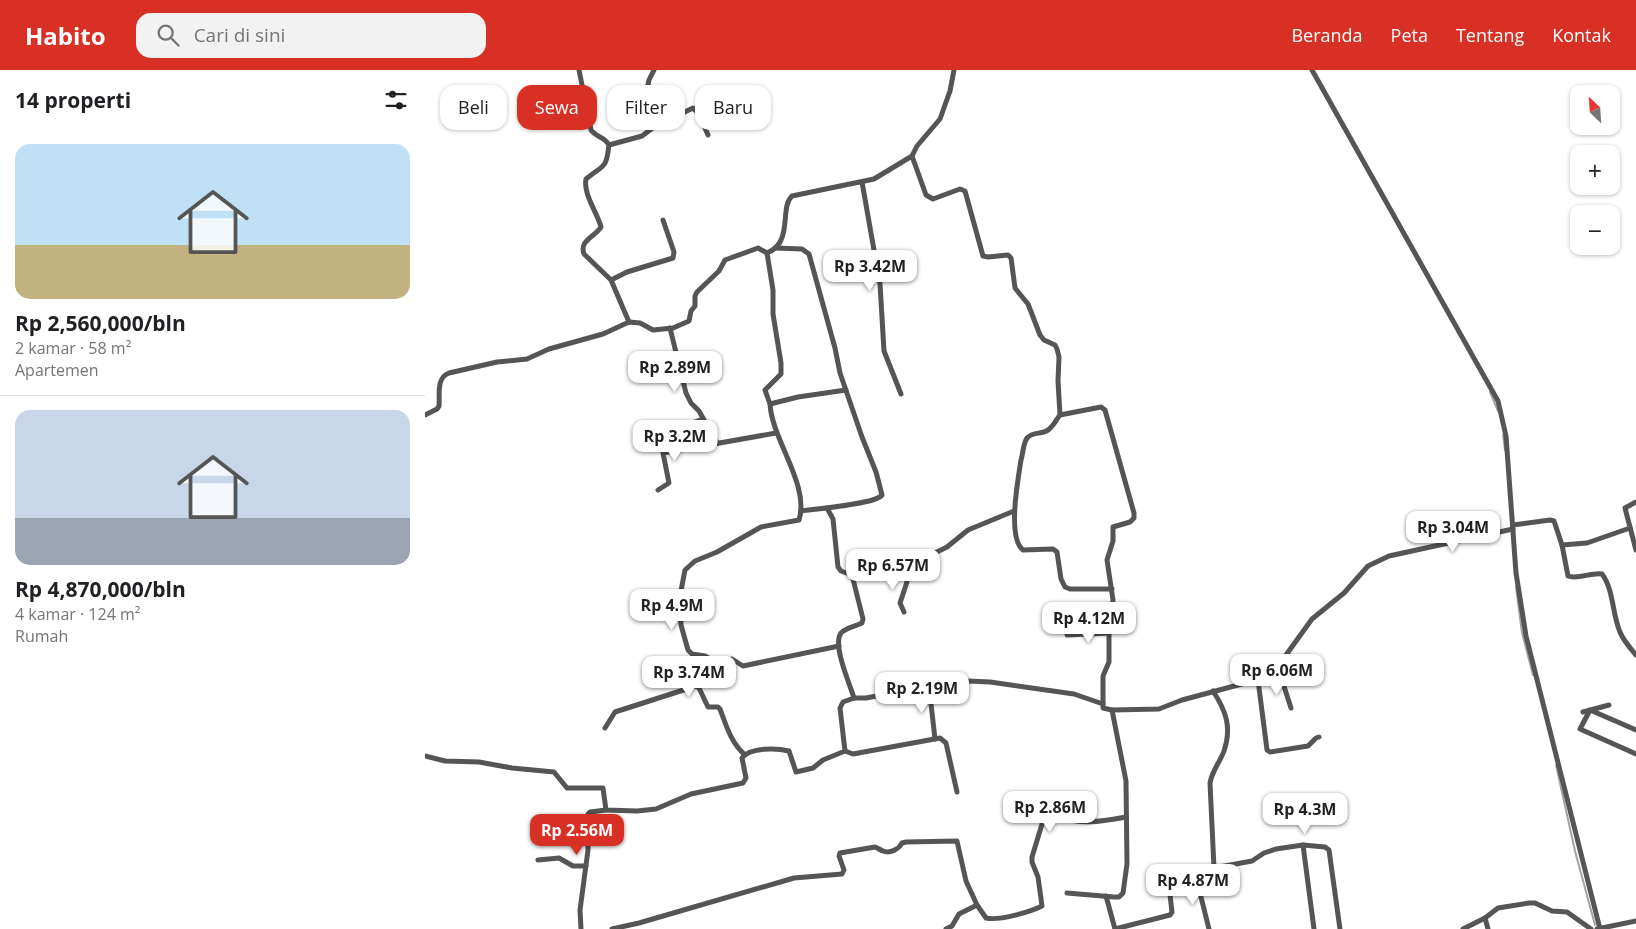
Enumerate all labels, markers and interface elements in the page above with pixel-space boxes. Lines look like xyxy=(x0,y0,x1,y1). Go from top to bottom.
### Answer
search box xyxy=(136,13,486,58)
text: Habito xyxy=(25,19,106,52)
icon: search xyxy=(154,21,182,49)
text: Cari di sini xyxy=(194,22,285,48)
text: Beranda xyxy=(1291,23,1363,47)
text: Peta xyxy=(1391,23,1428,47)
text: Tentang xyxy=(1456,23,1524,47)
text: Kontak xyxy=(1552,23,1611,47)
chip: Beli xyxy=(440,85,507,130)
chip: Sewa xyxy=(517,85,597,130)
chip: Filter xyxy=(607,85,685,130)
chip: Baru xyxy=(695,85,771,130)
north arrow xyxy=(1570,85,1620,135)
map controls xyxy=(1570,85,1620,255)
text: 14 properti xyxy=(15,86,131,114)
icon: filters xyxy=(382,86,410,114)
button: + xyxy=(1570,145,1620,195)
icon: home xyxy=(168,177,258,267)
button: − xyxy=(1570,205,1620,255)
pin: Rp 3.42M xyxy=(818,250,922,292)
text: Rp 3.42M xyxy=(834,255,906,277)
text: Rp 2,560,000/bln xyxy=(15,309,186,337)
text: 2 kamar · 58 m² xyxy=(15,337,131,359)
pin: Rp 2.89M xyxy=(623,350,727,393)
text: Rp 2.89M xyxy=(639,356,711,378)
text: Apartemen xyxy=(15,359,99,381)
pin: Rp 3.2M xyxy=(629,420,721,462)
text: Rp 3.2M xyxy=(644,425,706,447)
icon: home xyxy=(168,442,258,532)
pin: Rp 3.04M xyxy=(1401,510,1505,553)
text: Rp 3.04M xyxy=(1417,516,1489,538)
pin: Rp 6.57M xyxy=(841,548,945,591)
text: Rp 6.57M xyxy=(857,554,929,576)
text: Rp 4,870,000/bln xyxy=(15,575,186,603)
pin: Rp 4.9M xyxy=(626,588,718,631)
text: Rp 4.9M xyxy=(641,594,703,616)
pin: Rp 4.12M xyxy=(1037,602,1141,644)
text: 4 kamar · 124 m² xyxy=(15,603,140,625)
text: Rp 4.12M xyxy=(1053,607,1125,629)
text: Rumah xyxy=(15,625,68,647)
pin: Rp 6.06M xyxy=(1225,654,1329,696)
pin: Rp 3.74M xyxy=(637,656,741,698)
text: Rp 6.06M xyxy=(1241,659,1313,681)
text: Rp 3.74M xyxy=(653,661,725,683)
pin: Rp 2.19M xyxy=(870,672,974,714)
text: Rp 2.19M xyxy=(886,677,958,699)
pin: Rp 2.86M xyxy=(998,790,1102,833)
pin: Rp 4.3M xyxy=(1259,792,1351,835)
text: Rp 2.86M xyxy=(1014,796,1086,818)
text: Rp 4.3M xyxy=(1274,798,1336,820)
pin: Rp 2.56M xyxy=(525,814,629,856)
text: Rp 2.56M xyxy=(541,819,613,841)
pin: Rp 4.87M xyxy=(1141,864,1245,906)
text: Rp 4.87M xyxy=(1157,869,1229,891)

